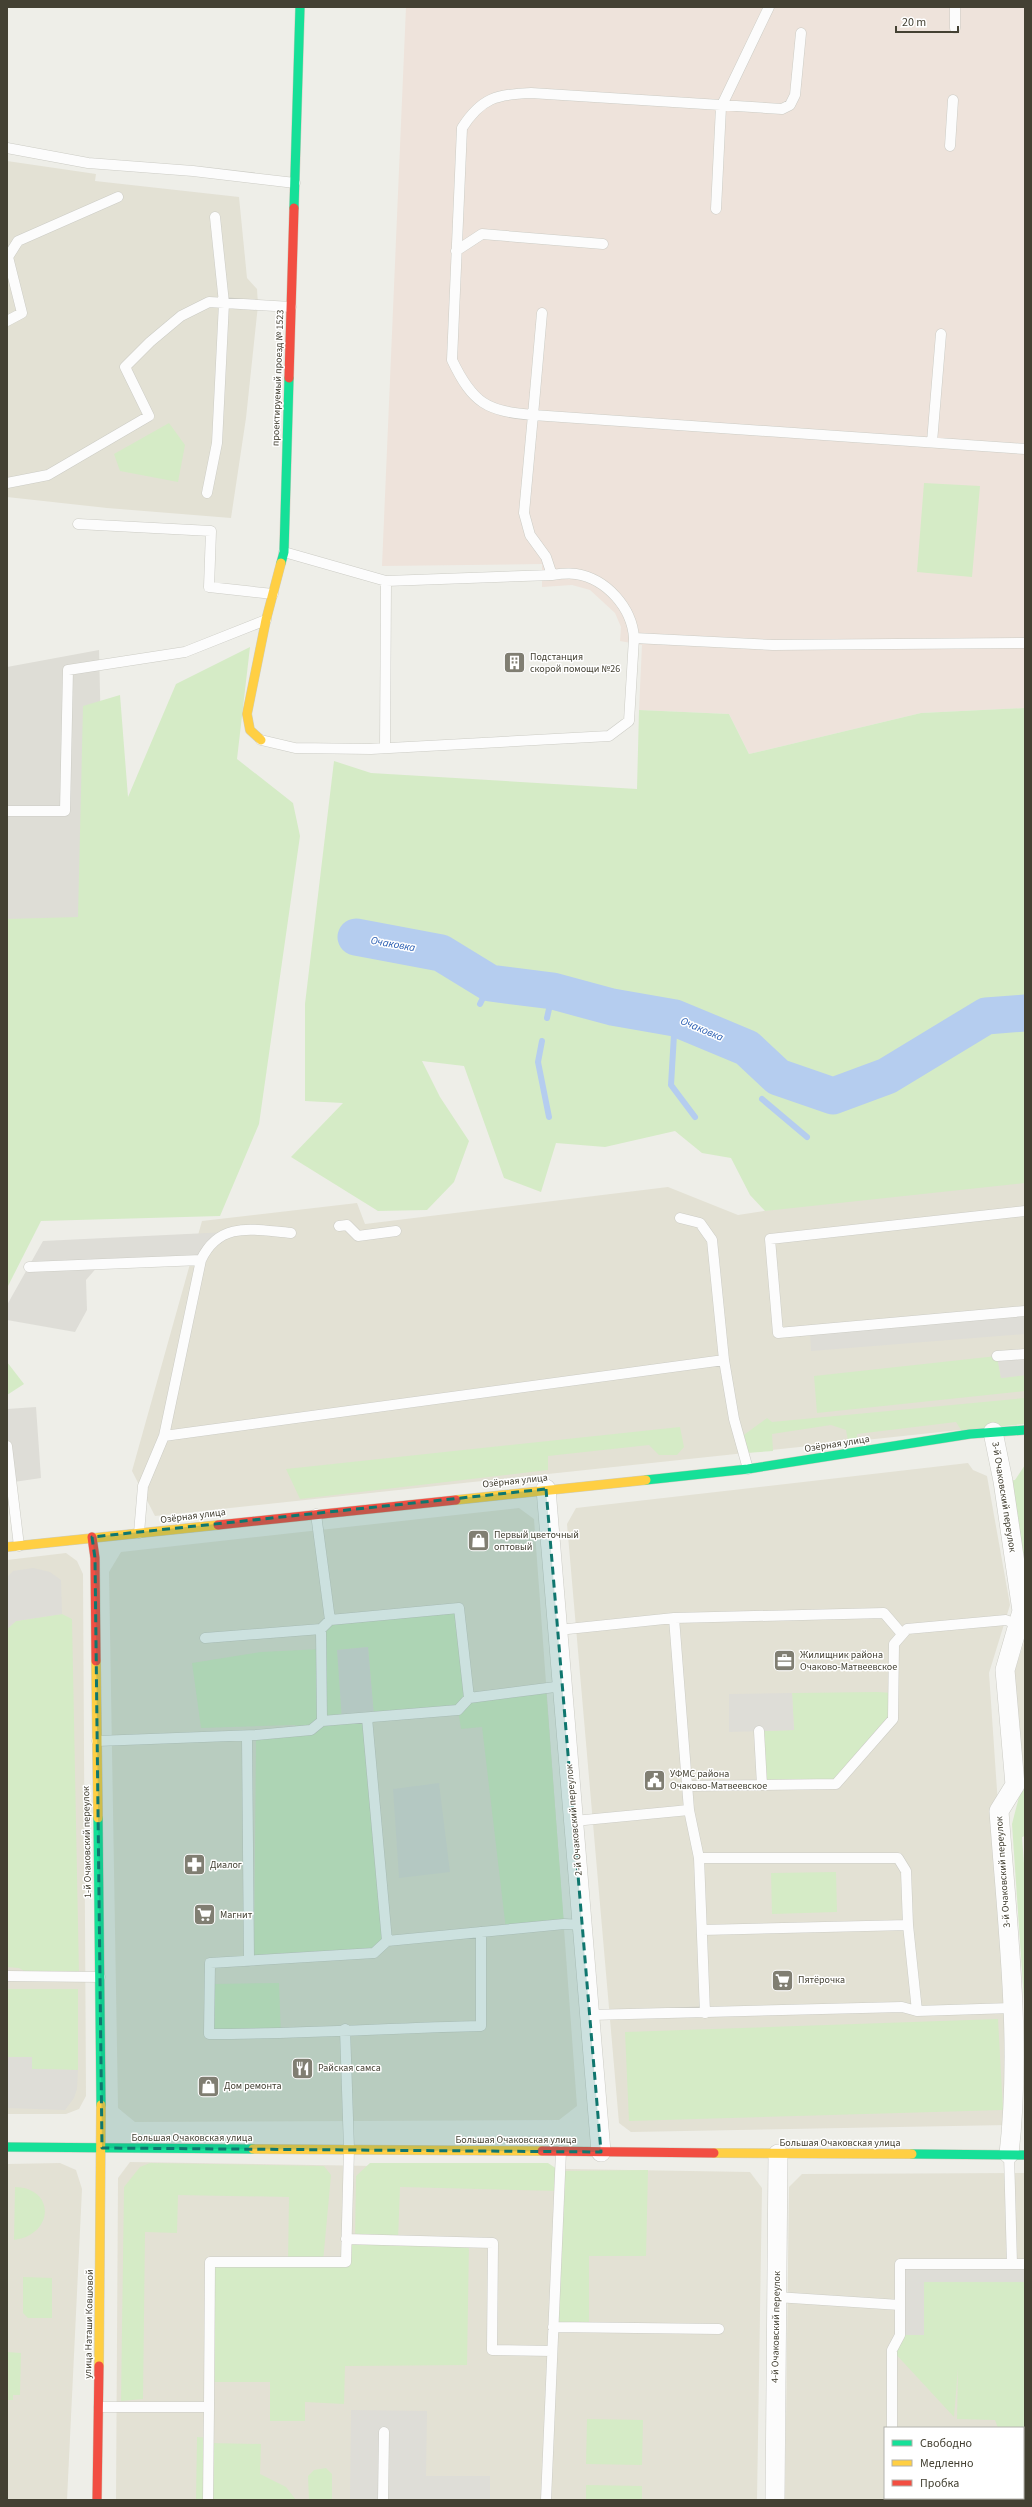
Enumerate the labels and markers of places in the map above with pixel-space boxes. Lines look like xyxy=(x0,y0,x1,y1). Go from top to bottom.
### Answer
building icon: Подстанция скорой помощи №26 xyxy=(501,650,527,676)
place label: Подстанция скорой помощи №26 xyxy=(530,650,620,676)
shop icon: Первый цветочный оптовый xyxy=(466,1528,492,1554)
place label: Первый цветочный оптовый xyxy=(494,1528,579,1554)
office icon: Жилищник района Очаково-Матвеевское xyxy=(772,1648,798,1674)
place label: Жилищник района Очаково-Матвеевское xyxy=(800,1648,897,1674)
public building icon: УФМС района Очаково-Матвеевское xyxy=(642,1767,668,1793)
place label: УФМС района Очаково-Матвеевское xyxy=(670,1767,767,1793)
pharmacy icon: Диалог xyxy=(181,1852,207,1878)
place label: Диалог xyxy=(210,1858,242,1872)
supermarket icon: Магнит xyxy=(191,1902,217,1928)
place label: Магнит xyxy=(220,1908,253,1922)
supermarket icon: Пятёрочка xyxy=(770,1967,796,1993)
place label: Пятёрочка xyxy=(798,1973,845,1987)
restaurant icon: Райская самса xyxy=(289,2055,315,2081)
place label: Райская самса xyxy=(318,2061,381,2075)
shop icon: Дом ремонта xyxy=(196,2073,222,2099)
place label: Дом ремонта xyxy=(224,2079,282,2093)

